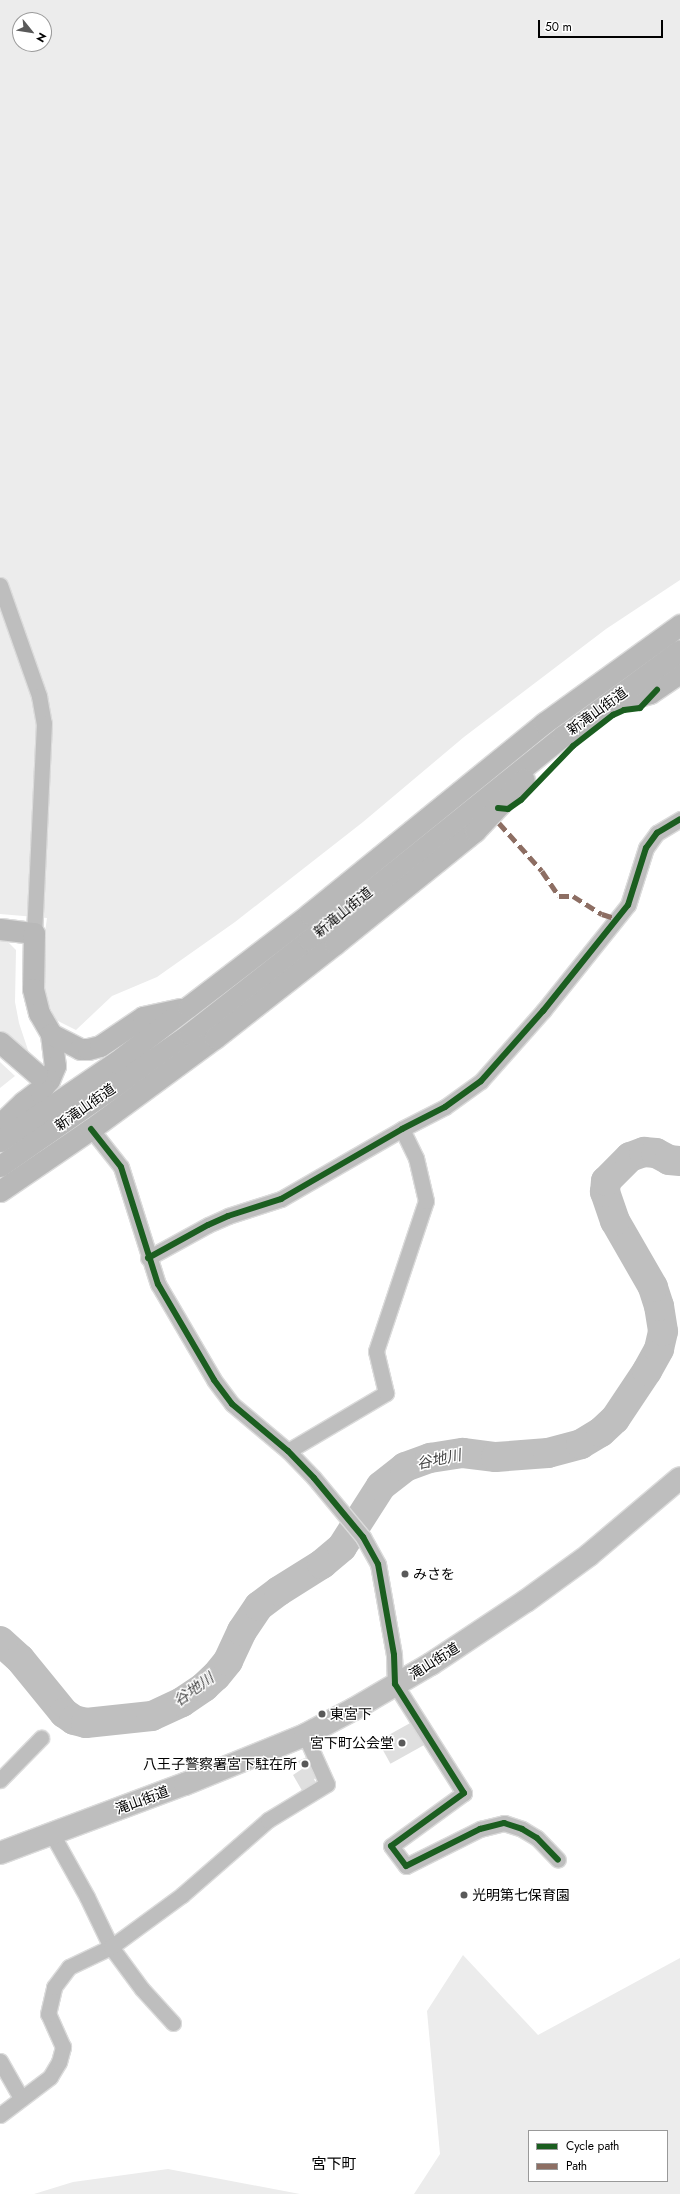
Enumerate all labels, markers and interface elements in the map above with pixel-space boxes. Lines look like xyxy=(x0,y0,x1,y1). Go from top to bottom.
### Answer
north arrow xyxy=(12,12,52,52)
scale bar xyxy=(540,12,665,38)
text: 50 m xyxy=(545,18,572,36)
text: N xyxy=(32,30,51,45)
street label: 新滝山街道 xyxy=(564,684,630,738)
street label: 新滝山街道 xyxy=(311,883,375,941)
street label: 新滝山街道 xyxy=(52,1080,118,1134)
water label: 谷地川 xyxy=(415,1447,463,1473)
place label: みさを xyxy=(413,1566,455,1582)
marker: みさを xyxy=(400,1569,410,1579)
street label: 滝山街道 xyxy=(406,1639,462,1683)
water label: 谷地川 xyxy=(171,1669,217,1711)
place label: 東宮下 xyxy=(330,1706,372,1722)
marker: 東宮下 xyxy=(317,1709,327,1719)
place label: 宮下町公会堂 xyxy=(310,1735,394,1751)
marker: 宮下町公会堂 xyxy=(397,1738,407,1748)
place label: 八王子警察署宮下駐在所 xyxy=(143,1756,297,1772)
marker: 八王子警察署宮下駐在所 xyxy=(300,1759,310,1769)
street label: 滝山街道 xyxy=(113,1783,171,1817)
place label: 光明第七保育園 xyxy=(472,1887,570,1903)
marker: 光明第七保育園 xyxy=(459,1890,469,1900)
legend xyxy=(528,2130,668,2182)
text: Cycle path xyxy=(566,2137,619,2155)
district label: 宮下町 xyxy=(312,2156,356,2174)
text: Path xyxy=(566,2157,587,2175)

